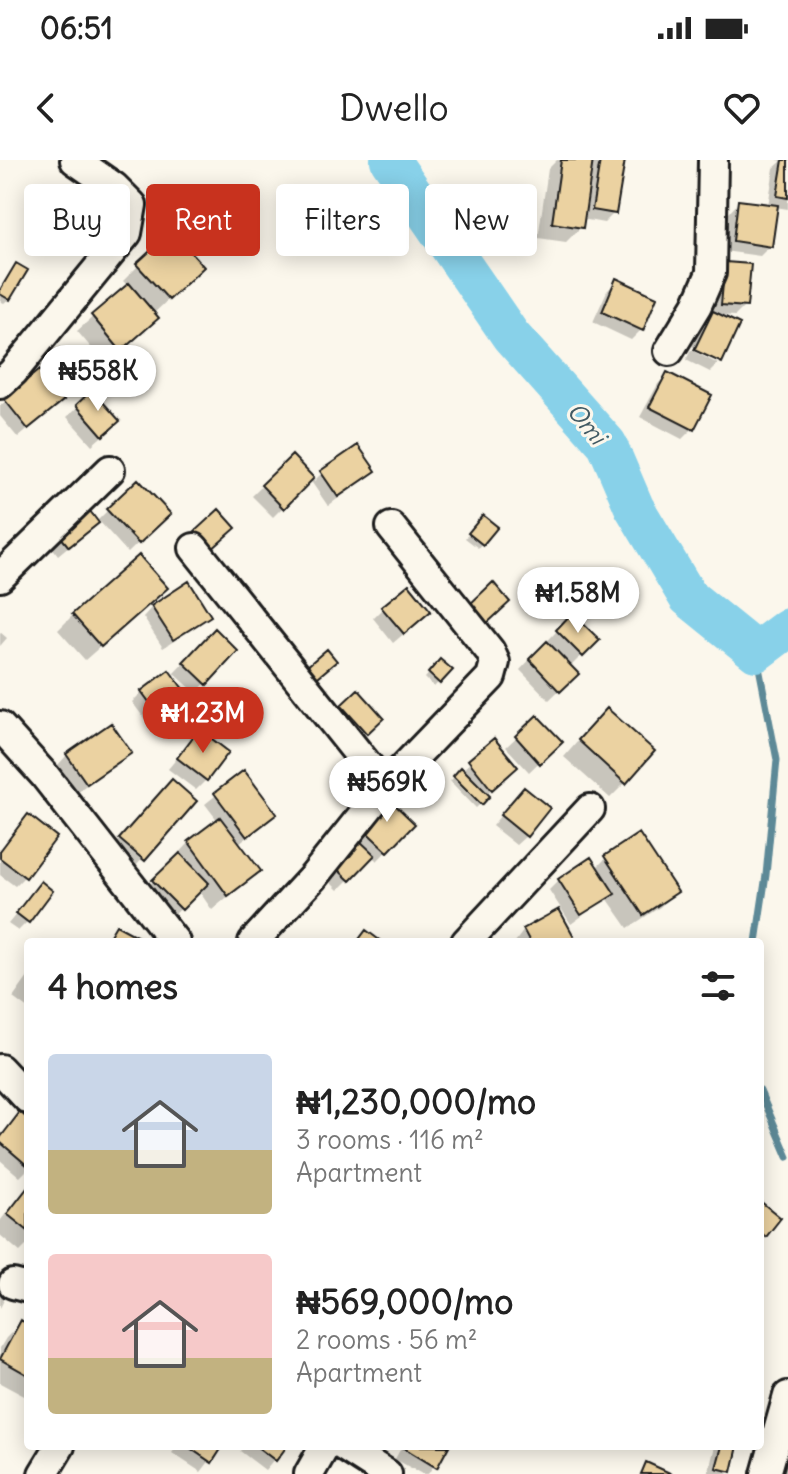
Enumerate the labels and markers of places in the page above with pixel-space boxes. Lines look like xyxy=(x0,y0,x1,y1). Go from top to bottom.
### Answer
pin: ₦558K xyxy=(42,345,154,413)
pin: ₦1.58M xyxy=(513,567,643,635)
pin: ₦1.23M xyxy=(138,687,268,755)
pin: ₦569K xyxy=(331,756,443,824)

